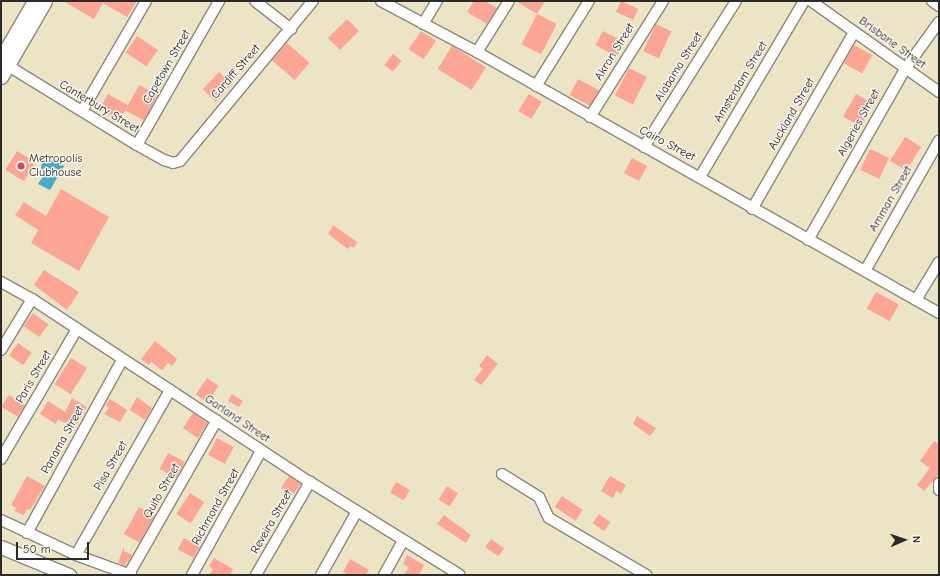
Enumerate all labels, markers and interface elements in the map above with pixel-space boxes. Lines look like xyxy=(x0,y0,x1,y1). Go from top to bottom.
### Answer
street label: Brisbane Street xyxy=(856,14,928,72)
street label: Akron Street xyxy=(592,21,638,83)
street label: Capetown Street xyxy=(140,27,194,107)
street label: Alabama Street xyxy=(652,30,706,104)
street label: Amsterdam Street xyxy=(711,39,771,125)
street label: Cardiff Street xyxy=(208,42,264,102)
street label: Auckland Street xyxy=(766,76,818,152)
street label: Canterbury Street xyxy=(56,77,142,137)
street label: Algeries Street xyxy=(835,87,883,159)
street label: Cairo Street xyxy=(637,123,697,165)
place label: Metropolis Clubhouse xyxy=(29,152,82,180)
marker: Metropolis Clubhouse xyxy=(16,161,26,171)
street label: Amman Street xyxy=(866,163,916,235)
street label: Paris Street xyxy=(13,348,55,406)
street label: Garland Street xyxy=(202,392,272,446)
street label: Panama Street xyxy=(38,404,88,476)
street label: Pisa Street xyxy=(91,439,131,493)
street label: Quito Street xyxy=(141,461,183,521)
street label: Richmond Street xyxy=(189,466,243,548)
street label: Reveira Street xyxy=(248,488,296,556)
north arrow xyxy=(884,520,924,560)
scale bar xyxy=(18,534,91,560)
text: N xyxy=(910,536,923,543)
text: 50 m xyxy=(23,542,51,556)

